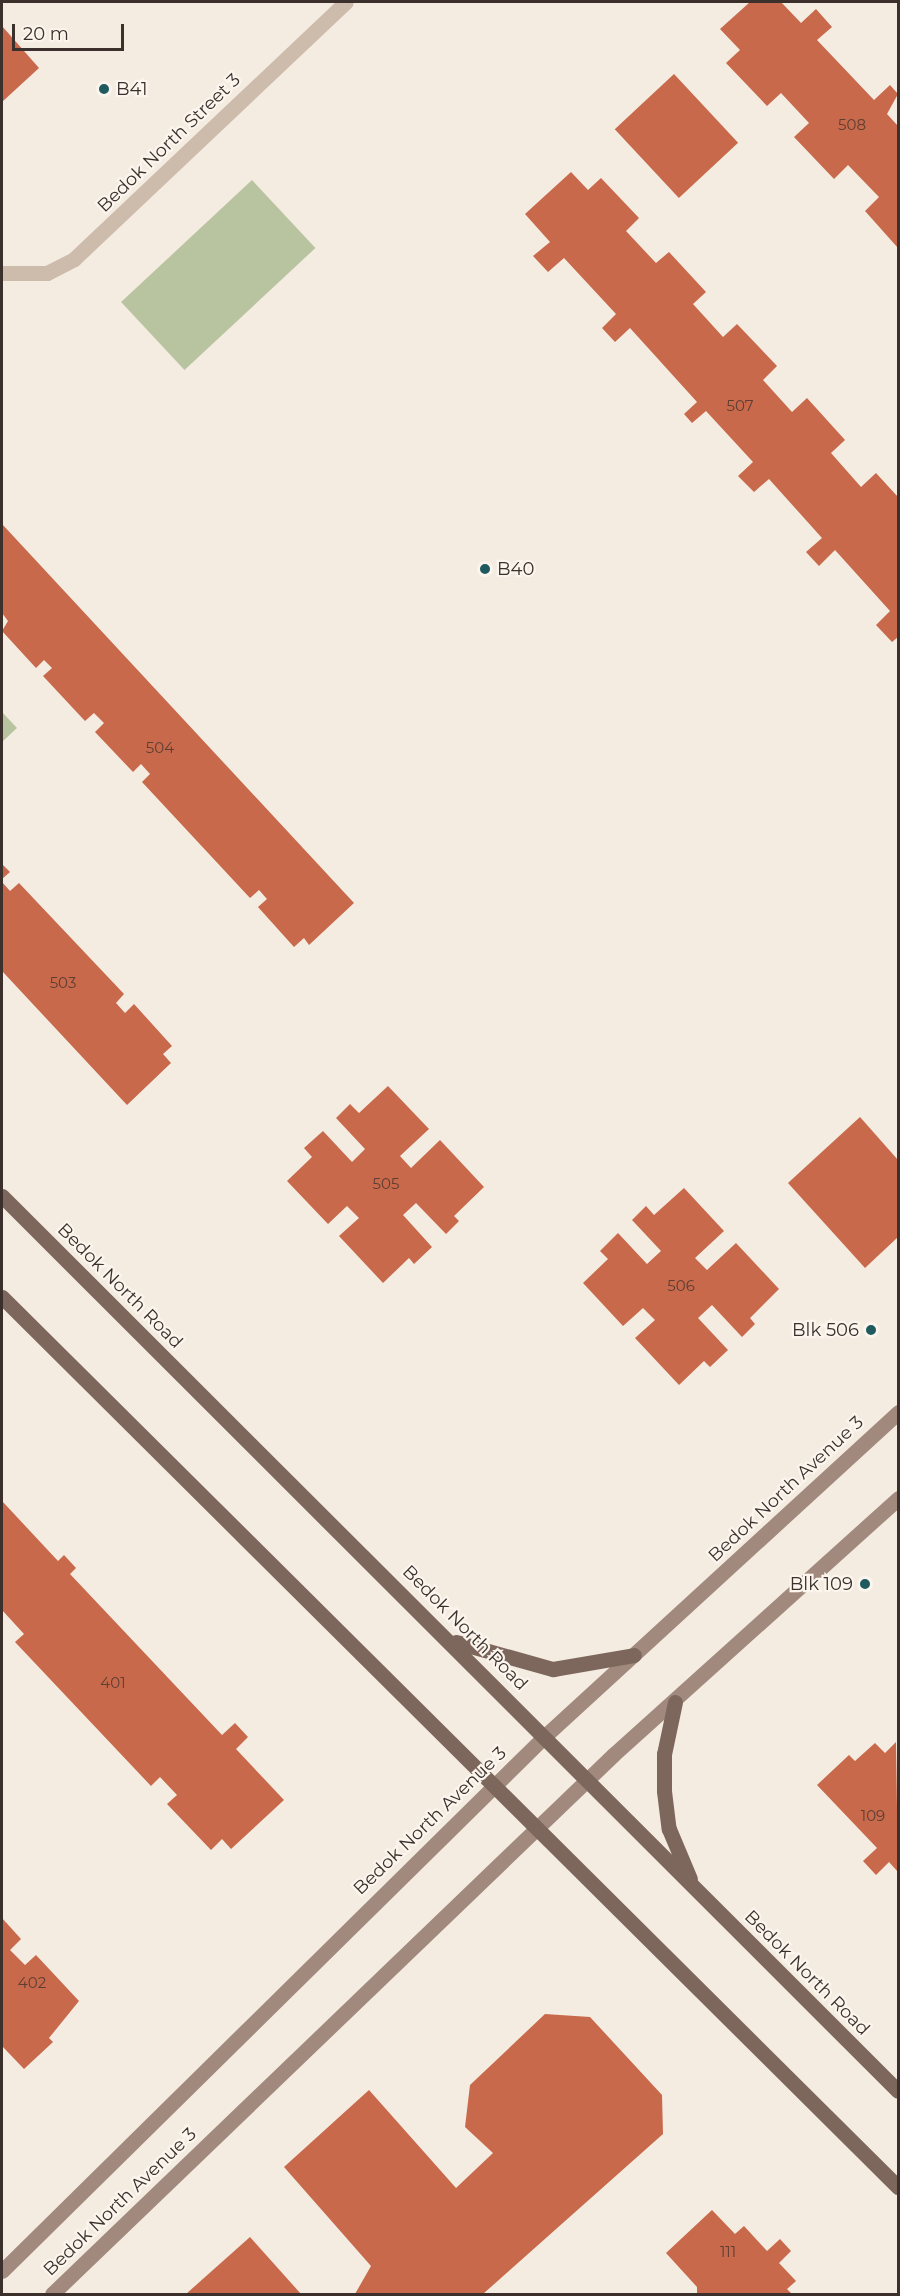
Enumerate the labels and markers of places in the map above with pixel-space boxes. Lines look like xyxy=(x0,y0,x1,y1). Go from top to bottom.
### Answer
place label: B41 xyxy=(116,78,148,100)
marker: B41 xyxy=(97,82,111,96)
place label: B40 xyxy=(497,558,534,580)
marker: B40 xyxy=(478,562,492,576)
place label: Blk 506 xyxy=(792,1319,859,1341)
marker: Blk 506 xyxy=(864,1323,878,1337)
place label: Blk 109 xyxy=(790,1573,853,1595)
marker: Blk 109 xyxy=(858,1577,872,1591)

